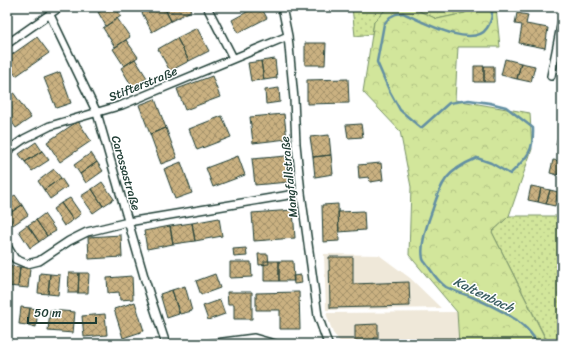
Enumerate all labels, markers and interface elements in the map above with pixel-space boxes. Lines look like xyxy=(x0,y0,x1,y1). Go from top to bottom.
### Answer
street label: Stifterstraße xyxy=(105,60,181,108)
street label: Carossastraße xyxy=(105,133,147,213)
street label: Mangfallstraße xyxy=(274,135,304,219)
water label: Kaltenbach xyxy=(450,270,519,319)
scale bar xyxy=(28,299,96,325)
text: 50 m xyxy=(34,302,61,324)

